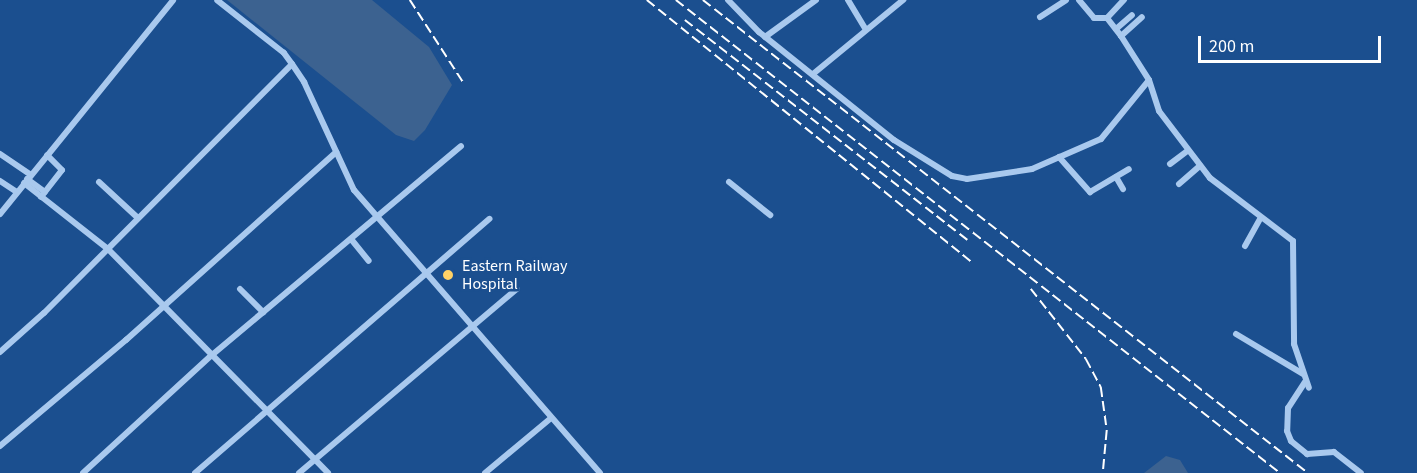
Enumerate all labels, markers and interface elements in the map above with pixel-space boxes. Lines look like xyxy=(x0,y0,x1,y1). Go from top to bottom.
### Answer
scale bar xyxy=(1201,24,1384,62)
text: 200 m xyxy=(1209,34,1254,59)
place label: Eastern Railway Hospital xyxy=(462,256,568,294)
marker: Eastern Railway Hospital xyxy=(439,266,457,284)

